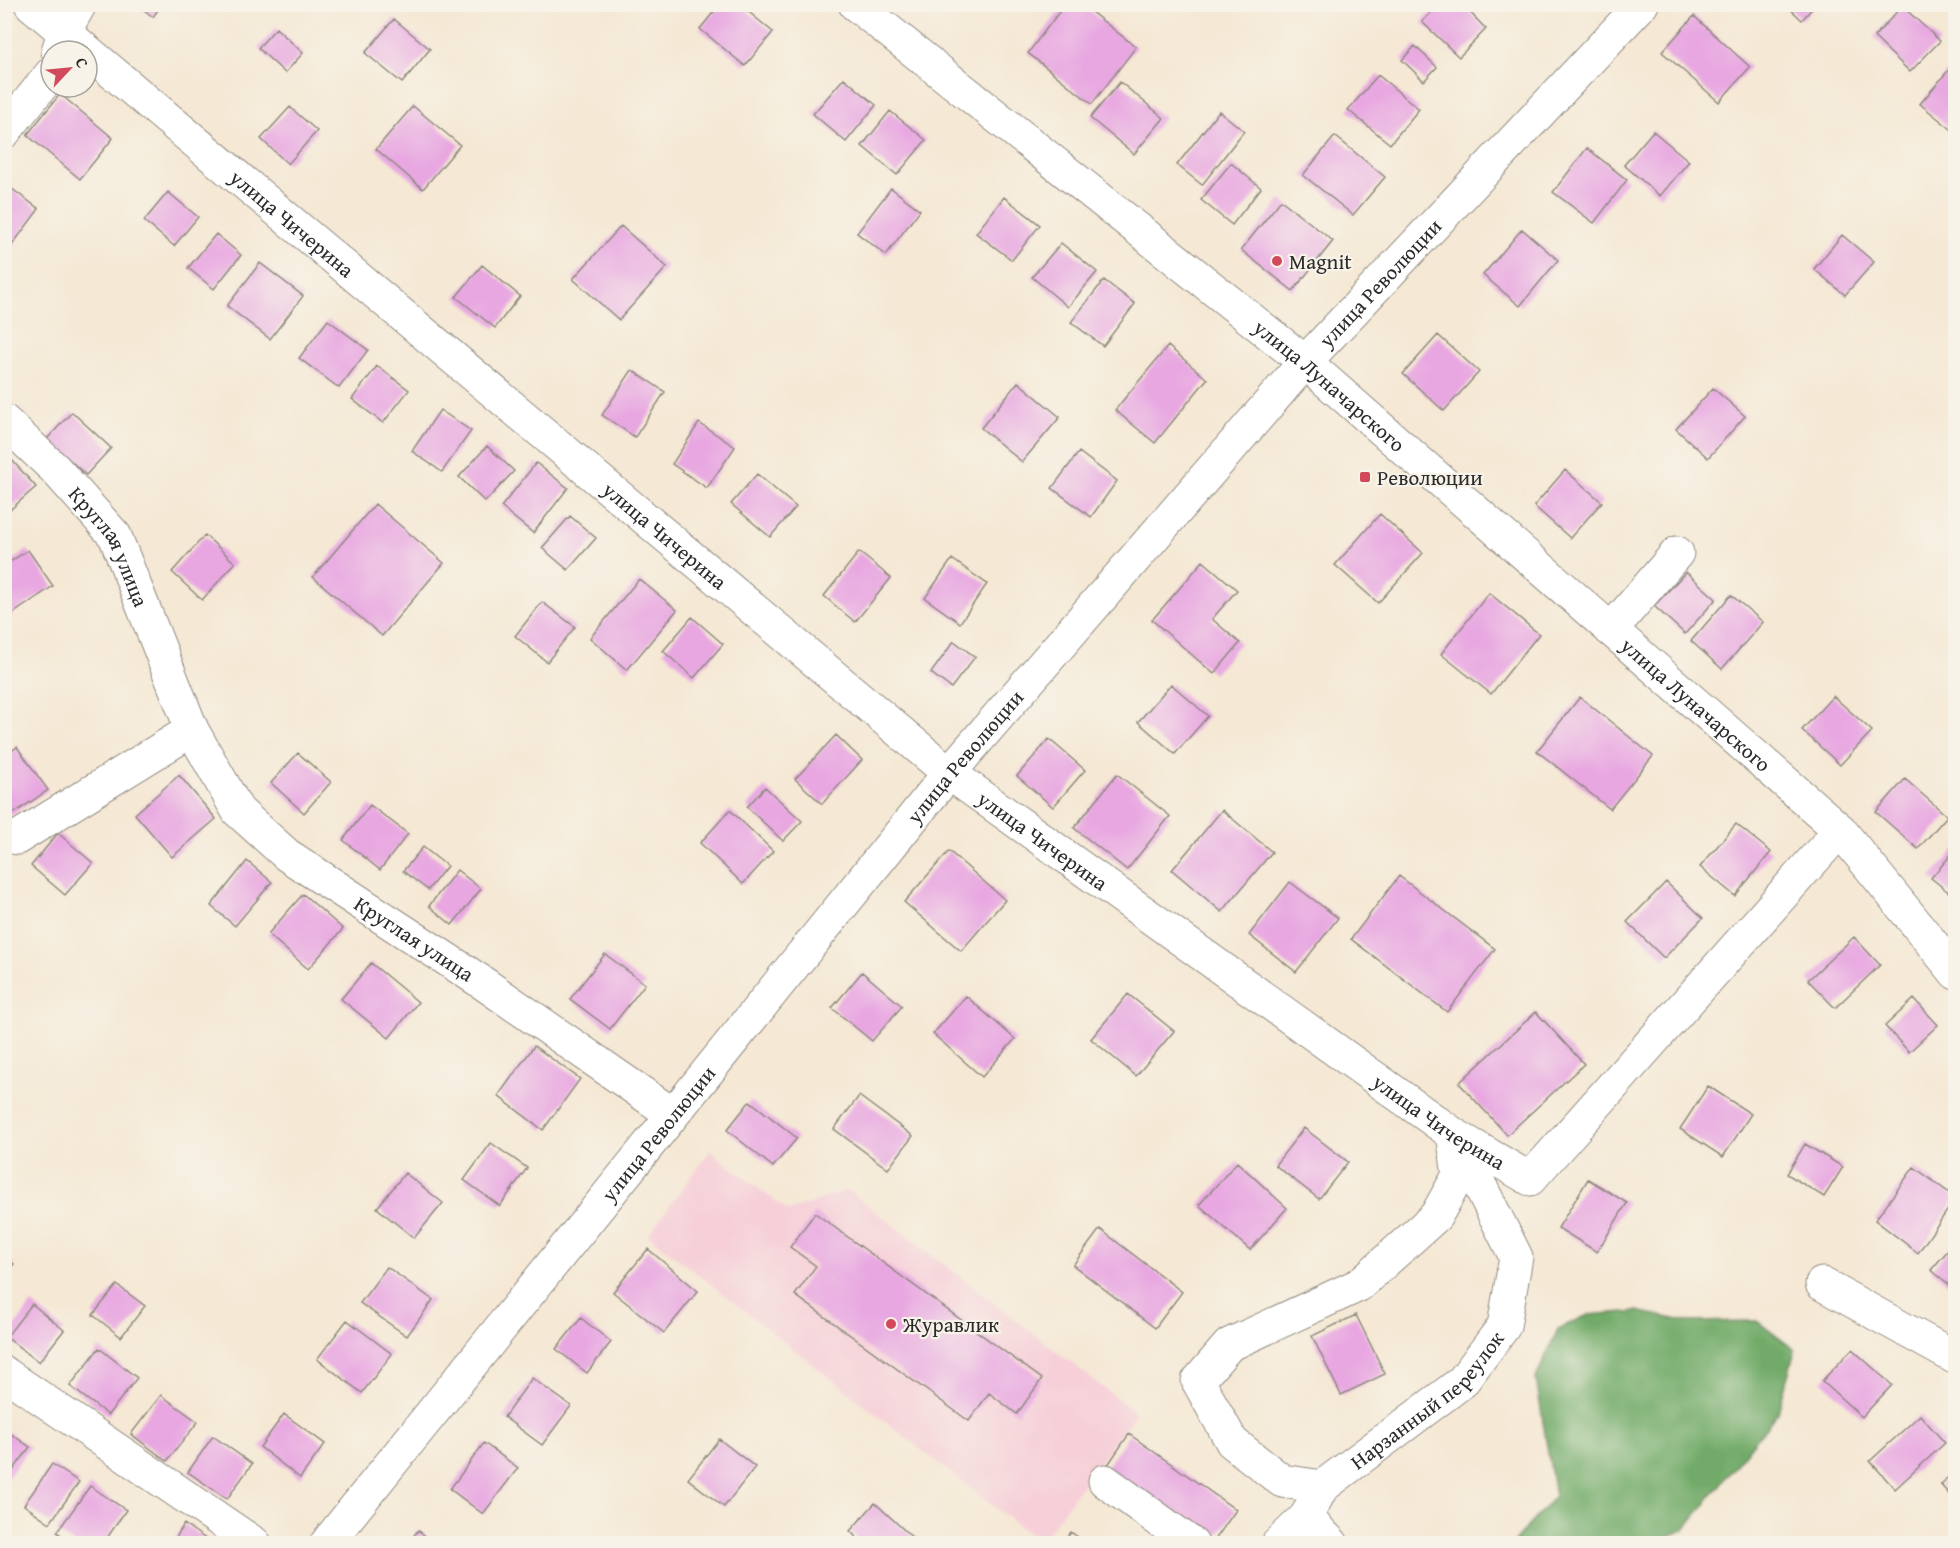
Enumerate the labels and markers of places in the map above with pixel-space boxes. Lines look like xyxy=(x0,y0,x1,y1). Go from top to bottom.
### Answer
place label: Magnit xyxy=(1289,246,1352,277)
marker: Magnit xyxy=(1270,254,1284,268)
place label: Революции xyxy=(1377,462,1483,493)
marker: Революции xyxy=(1358,470,1372,484)
place label: Журавлик xyxy=(902,1309,999,1340)
marker: Журавлик xyxy=(884,1317,898,1331)

